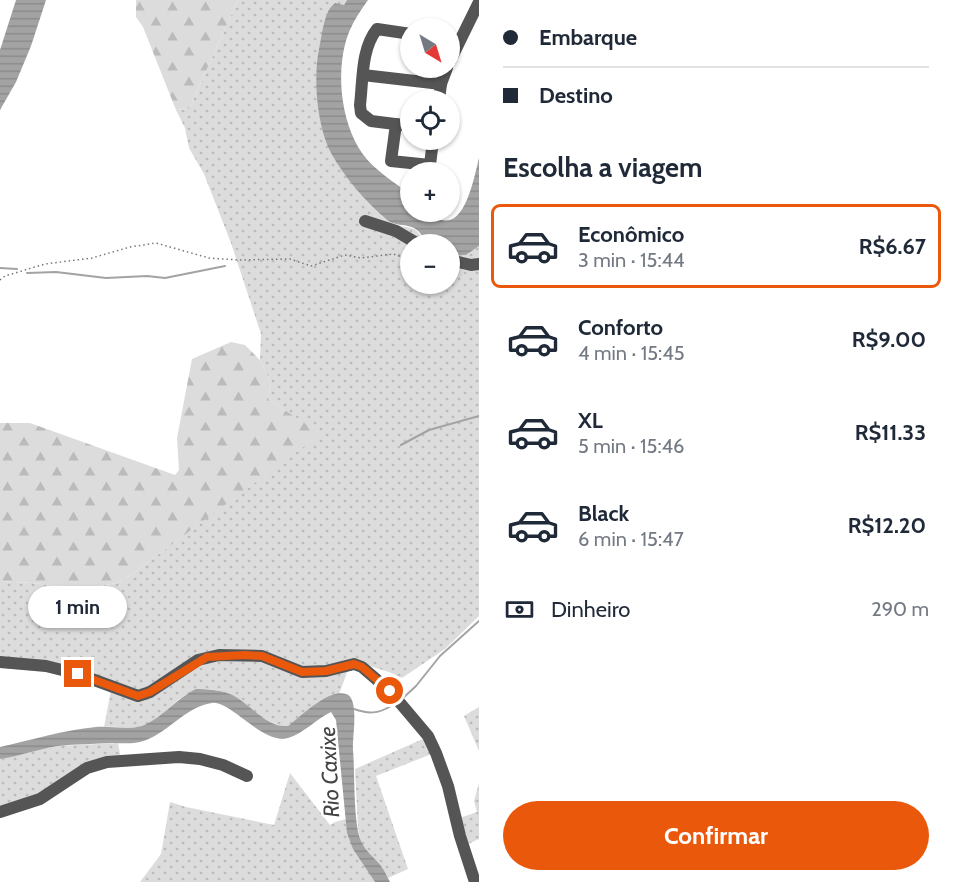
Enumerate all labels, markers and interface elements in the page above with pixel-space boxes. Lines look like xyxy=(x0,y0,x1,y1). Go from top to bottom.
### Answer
north arrow xyxy=(400,18,460,78)
map controls xyxy=(400,18,460,294)
text: Embarque xyxy=(539,24,637,51)
text: Destino xyxy=(539,82,613,109)
button: locate xyxy=(400,90,460,150)
text: Escolha a viagem xyxy=(503,151,702,184)
button: + xyxy=(400,162,460,222)
icon: car xyxy=(506,219,560,273)
text: Econômico xyxy=(578,221,684,248)
text: R$6.67 xyxy=(859,233,926,260)
button: − xyxy=(400,234,460,294)
text: 3 min · 15:44 xyxy=(578,248,685,272)
icon: car xyxy=(506,312,560,366)
text: Conforto xyxy=(578,314,663,341)
text: R$9.00 xyxy=(852,326,926,353)
text: 4 min · 15:45 xyxy=(578,341,685,365)
icon: car xyxy=(506,405,560,459)
text: XL xyxy=(578,407,603,434)
text: R$11.33 xyxy=(855,419,926,446)
text: 5 min · 15:46 xyxy=(578,434,684,458)
icon: car xyxy=(506,498,560,552)
text: Black xyxy=(578,500,629,527)
text: R$12.20 xyxy=(848,512,926,539)
text: 6 min · 15:47 xyxy=(578,527,684,551)
callout: 1 min xyxy=(28,587,128,629)
icon: cash xyxy=(503,593,536,626)
text: 1 min xyxy=(55,595,100,619)
text: Dinheiro xyxy=(551,596,630,623)
text: 290 m xyxy=(871,597,929,621)
route end xyxy=(64,660,91,687)
route start xyxy=(376,677,403,704)
water label: Rio Caxixe xyxy=(314,726,345,818)
button: Confirmar xyxy=(503,801,929,870)

